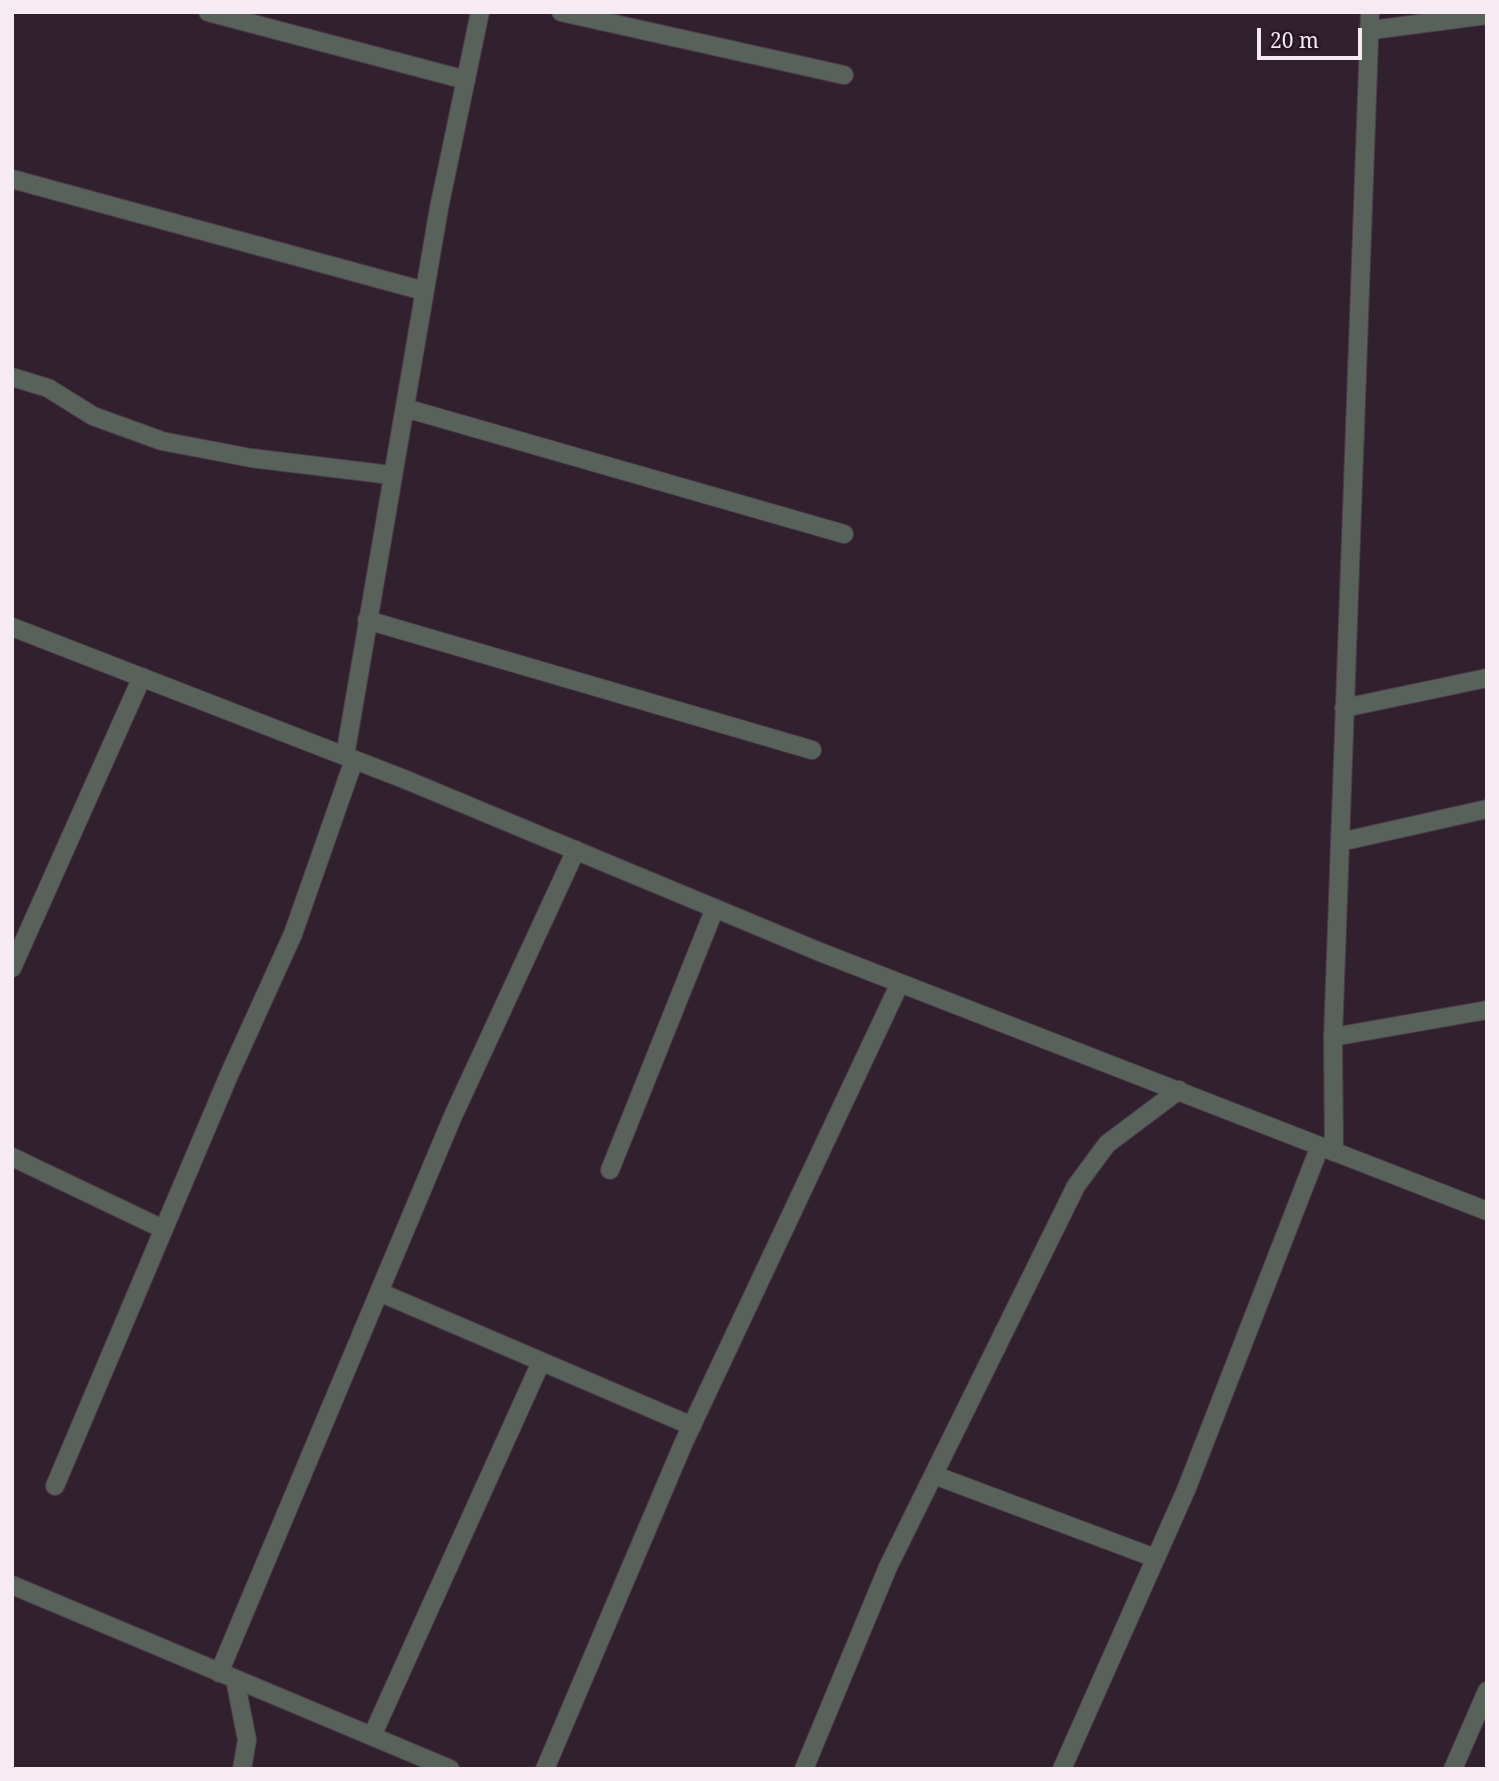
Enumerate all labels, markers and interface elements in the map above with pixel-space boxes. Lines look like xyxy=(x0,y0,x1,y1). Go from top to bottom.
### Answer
scale bar xyxy=(1261,14,1366,58)
text: 20 m xyxy=(1270,26,1319,54)

